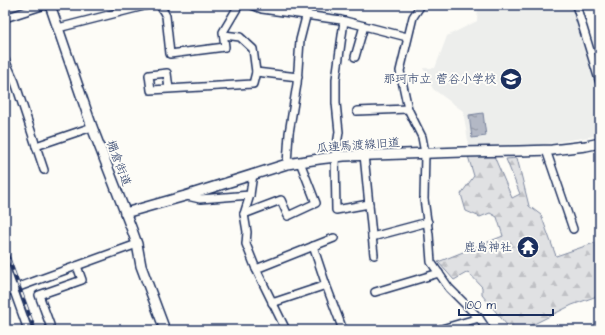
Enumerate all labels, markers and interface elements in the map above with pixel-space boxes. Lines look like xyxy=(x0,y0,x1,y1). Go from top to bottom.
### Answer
school or university icon: 那珂市立 菅谷小学校 xyxy=(498,66,524,92)
place label: 那珂市立 菅谷小学校 xyxy=(383,71,496,88)
street label: 瓜連馬渡線旧道 xyxy=(316,134,401,157)
street label: 棚倉街道 xyxy=(102,138,135,189)
temple icon: 鹿島神社 xyxy=(515,234,541,260)
place label: 鹿島神社 xyxy=(464,239,512,256)
scale bar xyxy=(459,291,553,317)
text: 100 m xyxy=(465,297,496,314)

